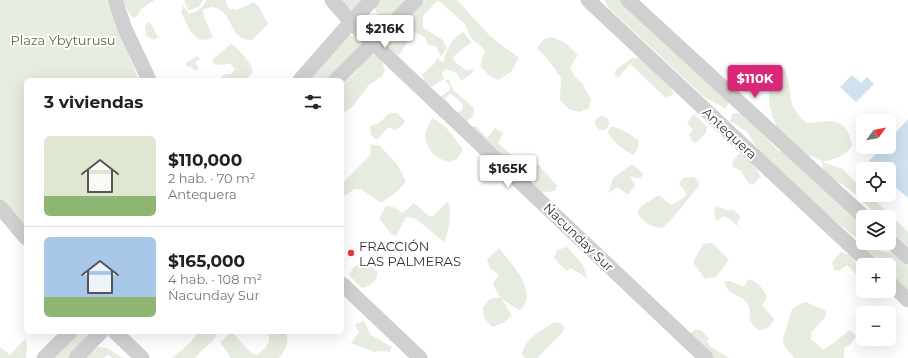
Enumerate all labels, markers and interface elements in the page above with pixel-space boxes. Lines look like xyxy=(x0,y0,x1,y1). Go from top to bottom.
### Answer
pin: $216K xyxy=(357,15,413,49)
text: $216K xyxy=(366,20,404,36)
park label: Plaza Ybyturusu xyxy=(10,32,116,48)
pin: $110K xyxy=(727,65,783,99)
text: $110K xyxy=(737,70,773,86)
icon: filters xyxy=(302,91,324,113)
text: 3 viviendas xyxy=(44,92,143,112)
street label: Antequera xyxy=(699,104,761,162)
north arrow xyxy=(856,114,896,154)
map controls xyxy=(856,114,896,346)
text: $110,000 xyxy=(168,150,242,170)
icon: home xyxy=(76,152,124,200)
pin: $165K xyxy=(480,155,536,189)
text: $165K xyxy=(489,160,527,176)
button: locate xyxy=(856,162,896,202)
text: 2 hab. · 70 m² xyxy=(168,170,256,186)
text: Antequera xyxy=(168,186,237,202)
street label: Ńacunday Sur xyxy=(540,199,618,275)
button: layers xyxy=(856,210,896,250)
place label: FRACCIÓN LAS PALMERAS xyxy=(359,238,461,269)
marker: FRACCIÓN LAS PALMERAS xyxy=(346,248,356,258)
text: $165,000 xyxy=(168,251,245,271)
icon: home xyxy=(76,253,124,301)
button: + xyxy=(856,258,896,298)
text: 4 hab. · 108 m² xyxy=(168,271,262,287)
text: Ńacunday Sur xyxy=(168,287,260,303)
button: − xyxy=(856,306,896,346)

